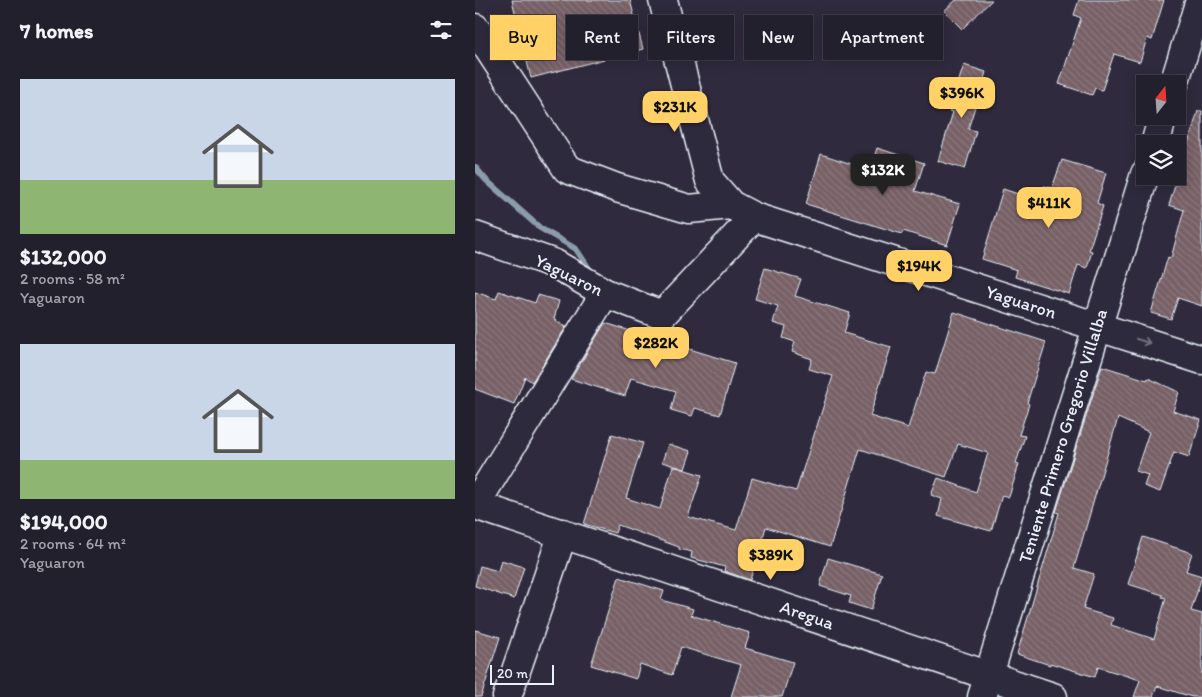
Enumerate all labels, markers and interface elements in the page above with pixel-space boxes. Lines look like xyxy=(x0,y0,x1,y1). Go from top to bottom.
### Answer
chip: Buy xyxy=(490,15,556,60)
chip: Rent xyxy=(566,15,638,60)
chip: Filters xyxy=(648,15,734,60)
chip: New xyxy=(744,15,813,60)
chip: Apartment xyxy=(823,15,943,60)
icon: filters xyxy=(427,16,455,44)
text: 7 homes xyxy=(20,18,94,43)
north arrow xyxy=(1136,75,1186,125)
map controls xyxy=(1136,75,1186,185)
pin: $396K xyxy=(927,76,997,119)
text: $396K xyxy=(940,83,984,102)
pin: $231K xyxy=(640,90,710,133)
text: $231K xyxy=(654,97,696,116)
icon: home xyxy=(193,111,283,201)
button: layers xyxy=(1136,135,1186,185)
pin: $132K xyxy=(848,154,918,196)
text: $132K xyxy=(862,160,904,179)
pin: $411K xyxy=(1014,186,1084,229)
text: $411K xyxy=(1028,193,1070,212)
text: $132,000 xyxy=(20,244,107,269)
street label: Yaguaron xyxy=(531,249,607,301)
pin: $194K xyxy=(884,250,954,292)
text: $194K xyxy=(897,256,941,275)
text: 2 rooms · 58 m² xyxy=(20,269,125,288)
street label: Yaguaron xyxy=(983,280,1059,324)
text: Yaguaron xyxy=(20,288,85,307)
street label: Teniente Primero Gregorio Villalba xyxy=(1014,306,1112,566)
pin: $282K xyxy=(621,326,691,369)
text: $282K xyxy=(634,333,678,352)
one-way arrow xyxy=(1135,337,1151,346)
icon: home xyxy=(193,376,283,466)
text: $194,000 xyxy=(20,509,108,534)
text: 2 rooms · 64 m² xyxy=(20,534,126,553)
pin: $389K xyxy=(736,538,806,581)
text: $389K xyxy=(749,545,793,564)
text: Yaguaron xyxy=(20,553,85,572)
street label: Aregua xyxy=(777,596,837,635)
scale bar xyxy=(490,662,554,685)
text: 20 m xyxy=(497,665,528,682)

